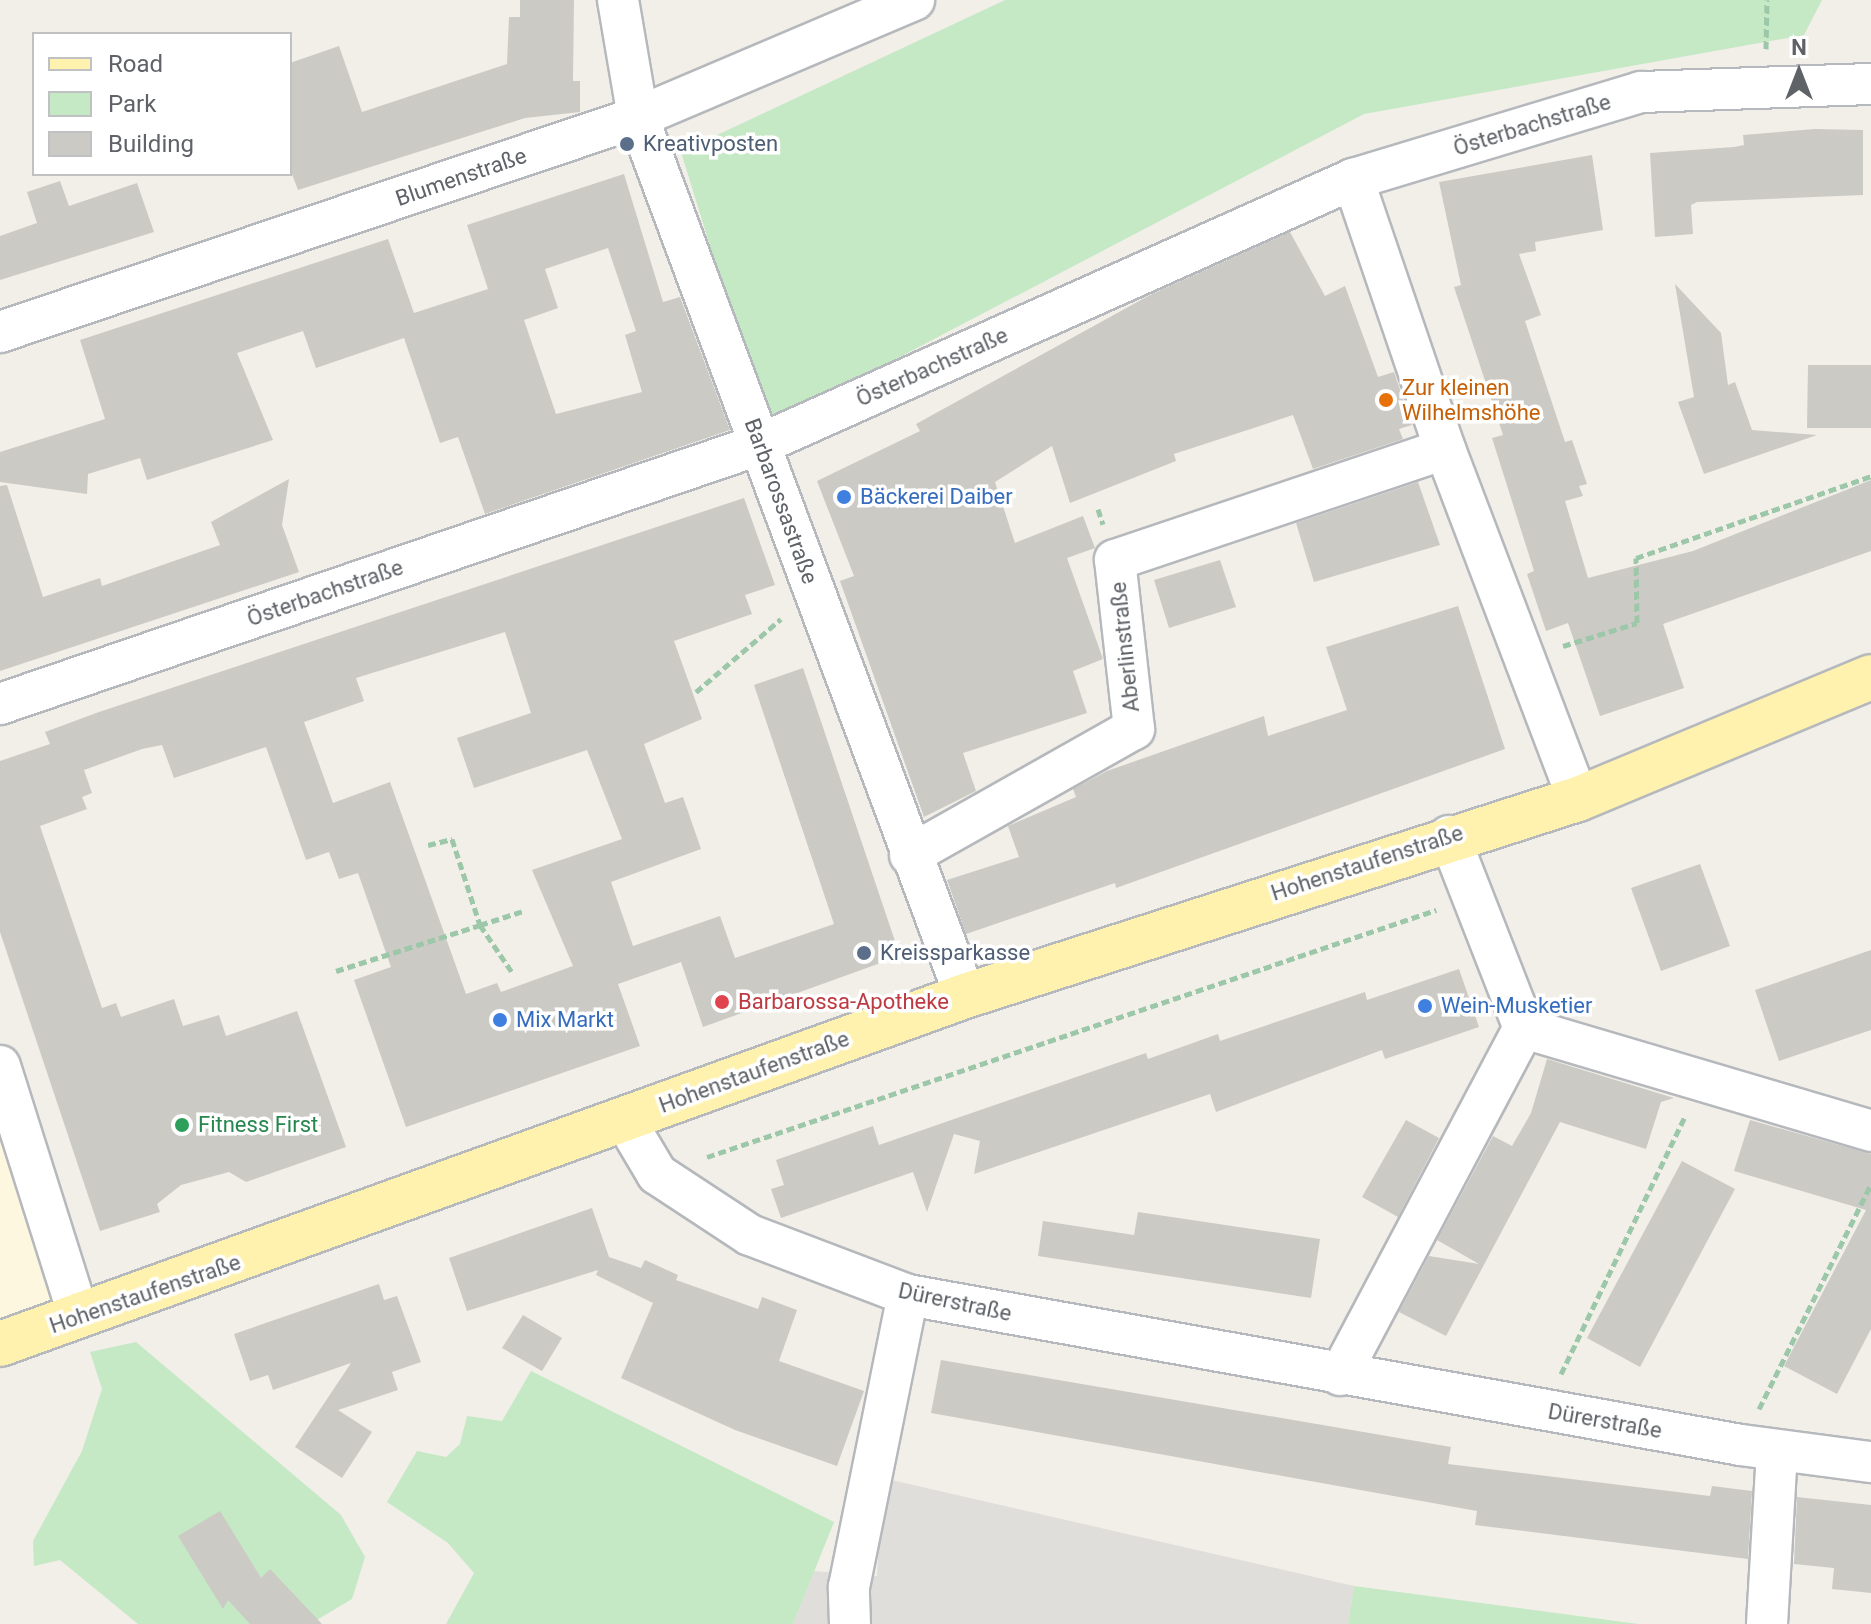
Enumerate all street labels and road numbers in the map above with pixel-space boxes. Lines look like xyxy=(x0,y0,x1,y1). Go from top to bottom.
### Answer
street label: Österbachstraße xyxy=(1450,89,1614,161)
street label: Blumenstraße xyxy=(392,142,530,212)
street label: Österbachstraße xyxy=(852,322,1012,412)
street label: Barbarossastraße xyxy=(739,415,823,587)
street label: Österbachstraße xyxy=(244,554,406,632)
street label: Aberlinstraße xyxy=(1105,580,1145,714)
street label: Hohenstaufenstraße xyxy=(1268,819,1466,907)
street label: Hohenstaufenstraße xyxy=(655,1025,853,1119)
street label: Hohenstaufenstraße xyxy=(46,1249,244,1339)
street label: Dürerstraße xyxy=(896,1277,1014,1327)
street label: Dürerstraße xyxy=(1546,1398,1664,1444)

